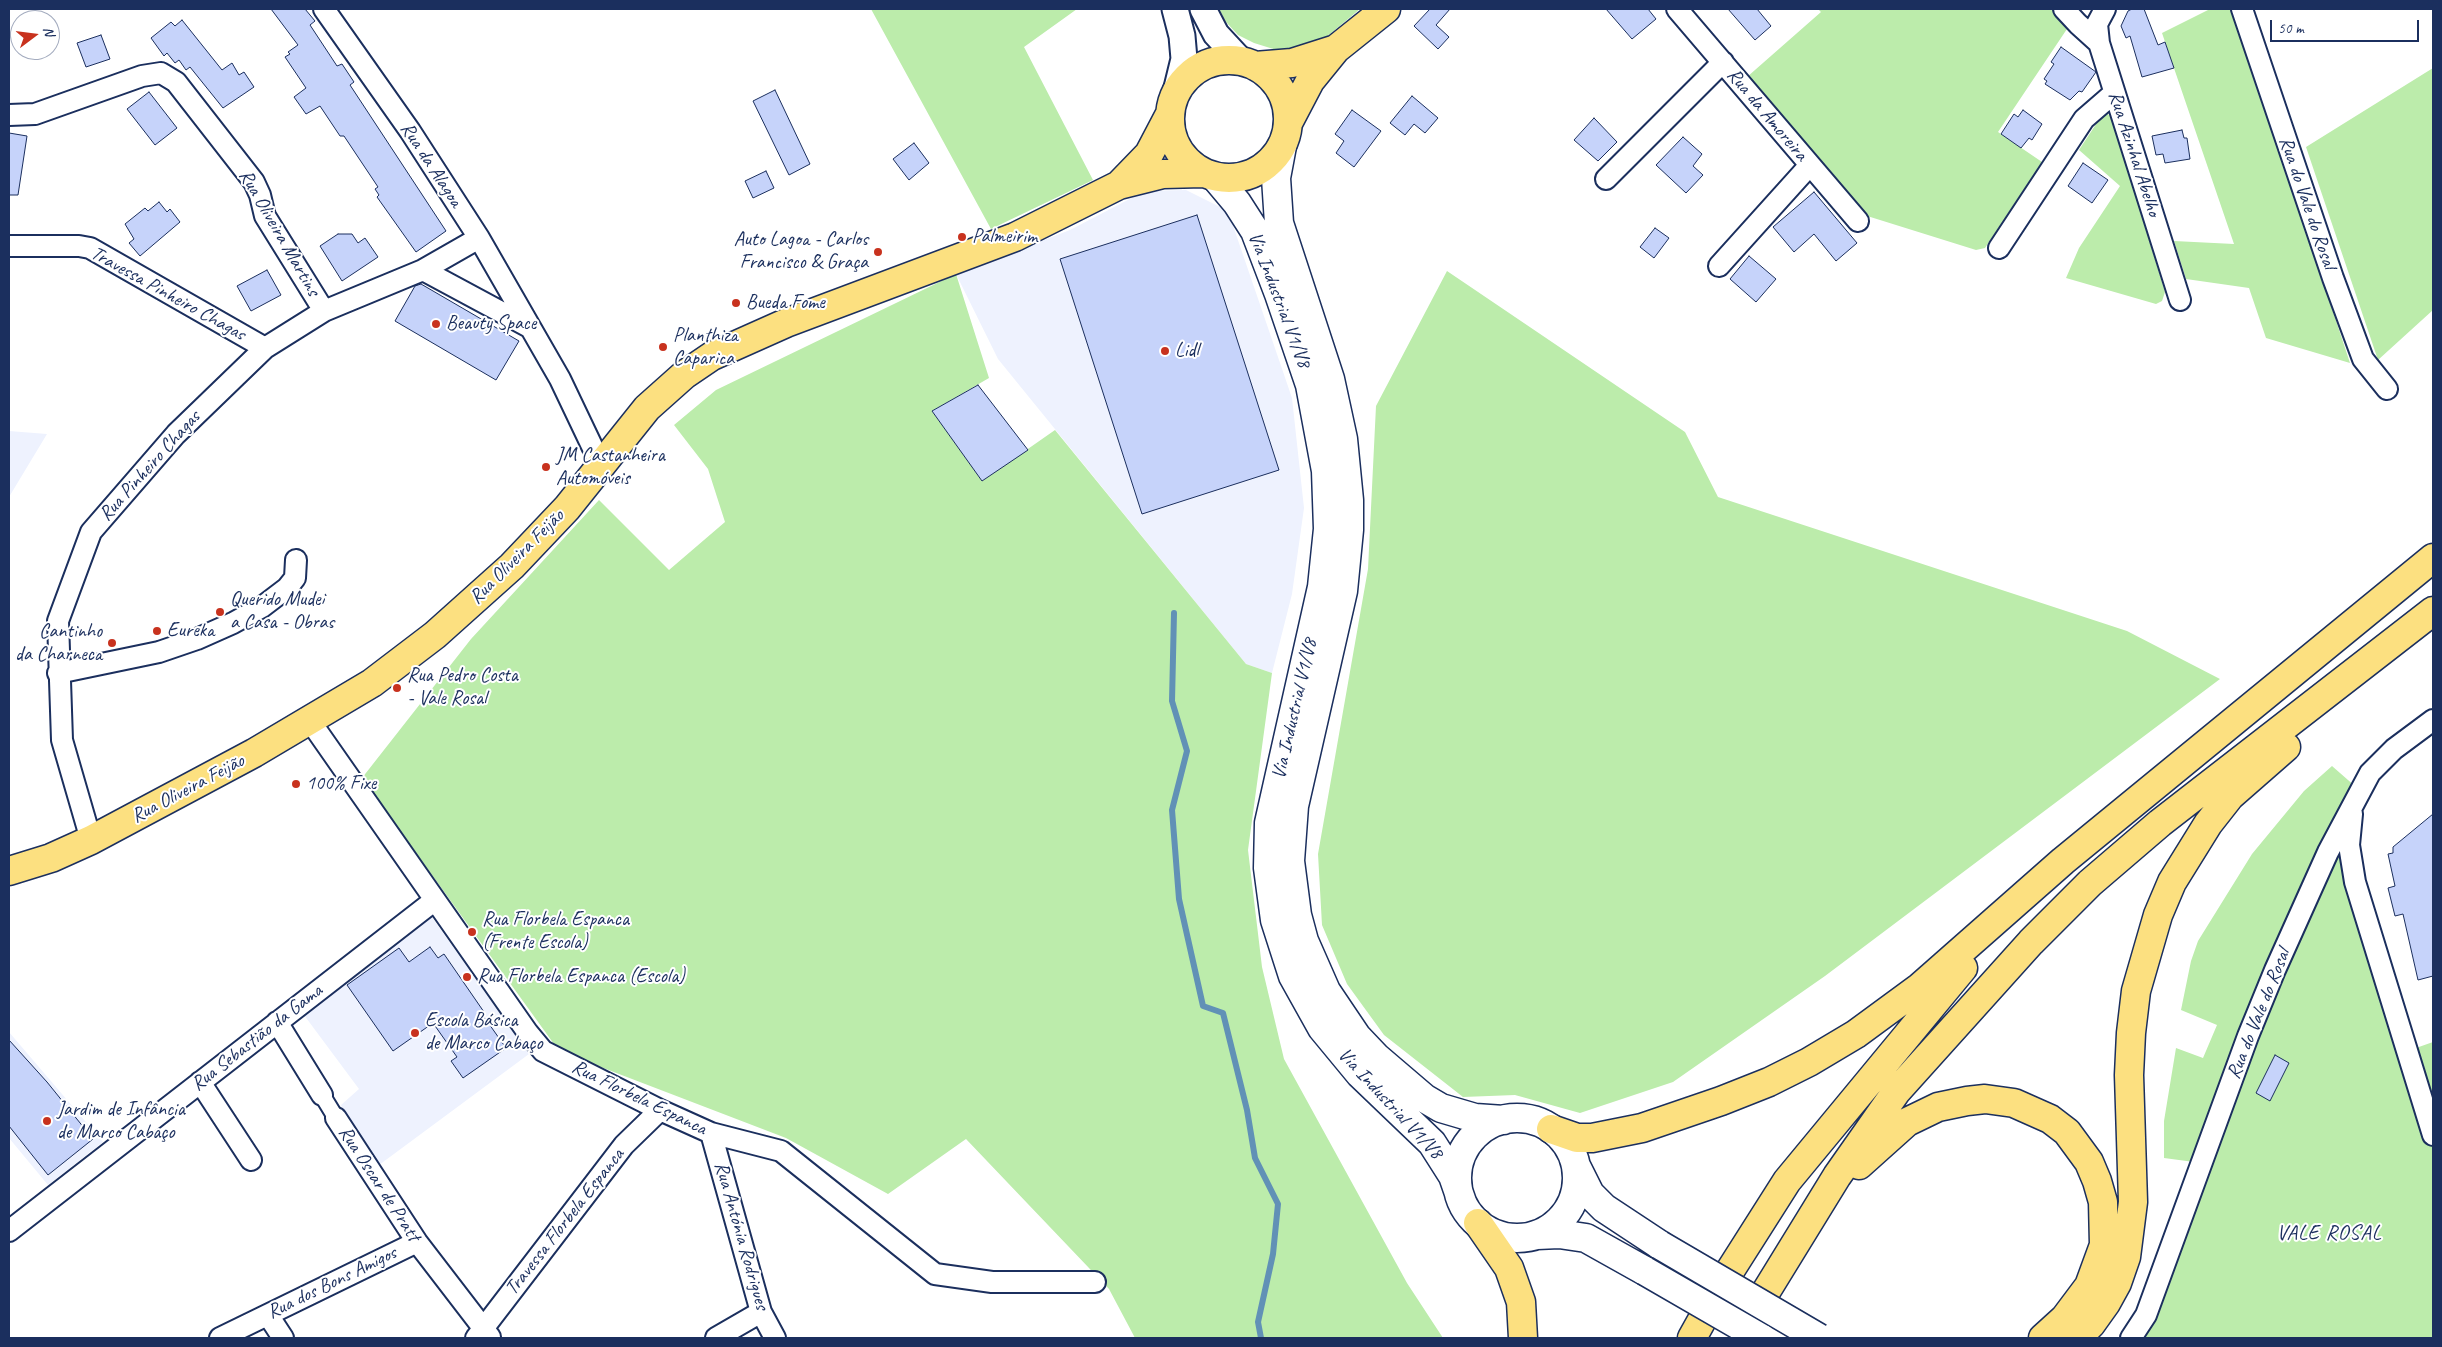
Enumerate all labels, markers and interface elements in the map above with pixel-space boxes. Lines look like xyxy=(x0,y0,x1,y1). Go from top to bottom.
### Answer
north arrow xyxy=(10,10,60,60)
scale bar xyxy=(2272,10,2421,42)
text: 50 m xyxy=(2278,19,2304,38)
text: N xyxy=(40,25,58,38)
street label: Rua da Amoreira xyxy=(1721,64,1813,166)
street label: Rua Azinhal Abelho xyxy=(2102,88,2166,220)
street label: Rua da Alagoa xyxy=(395,118,467,212)
street label: Rua do Vale do Rosal xyxy=(2273,134,2341,272)
street label: Rua Oliveira Martins xyxy=(233,166,325,300)
place label: Palmeirim xyxy=(972,225,1037,249)
place label: Auto Lagoa - Carlos Francisco & Graça xyxy=(734,228,868,275)
street label: Via Industrial V1/V8 xyxy=(1242,229,1316,371)
marker: Palmeirim xyxy=(956,231,968,243)
street label: Travessa Pinheiro Chagas xyxy=(86,242,250,346)
marker: Auto Lagoa - Carlos Francisco & Graça xyxy=(872,246,884,258)
place label: Bueda Fome xyxy=(746,291,825,315)
marker: Bueda Fome xyxy=(730,297,742,309)
place label: Beauty Space xyxy=(446,312,536,336)
marker: Beauty Space xyxy=(430,318,442,330)
place label: Planthiza Caparica xyxy=(673,324,738,371)
place label: Lidl xyxy=(1175,339,1199,363)
marker: Planthiza Caparica xyxy=(657,341,669,353)
marker: Lidl xyxy=(1159,345,1171,357)
street label: Rua Pinheiro Chagas xyxy=(94,406,206,526)
place label: JM Castanheira Automóveis xyxy=(556,444,665,491)
marker: JM Castanheira Automóveis xyxy=(540,461,552,473)
street label: Rua Oliveira Feijão xyxy=(465,505,569,609)
place label: Querido Mudei a Casa - Obras xyxy=(230,588,334,635)
marker: Querido Mudei a Casa - Obras xyxy=(214,606,226,618)
place label: Eureka xyxy=(167,619,214,643)
place label: Cantinho da Charneca xyxy=(15,620,102,667)
marker: Eureka xyxy=(151,625,163,637)
street label: Via Industrial V1/V8 xyxy=(1267,636,1323,782)
marker: Cantinho da Charneca xyxy=(106,637,118,649)
place label: Rua Pedro Costa - Vale Rosal xyxy=(407,664,518,711)
marker: Rua Pedro Costa - Vale Rosal xyxy=(391,682,403,694)
street label: Rua Oliveira Feijão xyxy=(127,749,249,829)
place label: 100% Fixe xyxy=(306,772,376,796)
marker: 100% Fixe xyxy=(290,778,302,790)
place label: Rua Florbela Espanca (Frente Escola) xyxy=(482,908,629,955)
marker: Rua Florbela Espanca (Frente Escola) xyxy=(466,926,478,938)
street label: Rua do Vale do Rosal xyxy=(2222,946,2296,1082)
place label: Rua Florbela Espanca (Escola) xyxy=(477,965,685,989)
marker: Rua Florbela Espanca (Escola) xyxy=(461,971,473,983)
street label: Rua Sebastião da Gama xyxy=(187,979,327,1097)
place label: Escola Básica de Marco Cabaço xyxy=(425,1009,543,1056)
marker: Escola Básica de Marco Cabaço xyxy=(409,1027,421,1039)
street label: Via Industrial V1/V8 xyxy=(1332,1043,1448,1165)
street label: Rua Florbela Espanca xyxy=(568,1055,710,1141)
place label: Jardim de Infância de Marco Cabaço xyxy=(57,1098,185,1145)
marker: Jardim de Infância de Marco Cabaço xyxy=(41,1115,53,1127)
street label: Rua Oscar de Pratt xyxy=(333,1122,425,1246)
street label: Travessa Florbela Espanca xyxy=(500,1144,630,1300)
street label: Rua Antónia Rodrigues xyxy=(708,1159,774,1313)
district label: VALE ROSAL xyxy=(2276,1220,2382,1246)
street label: Rua dos Bons Amigos xyxy=(263,1241,401,1325)

